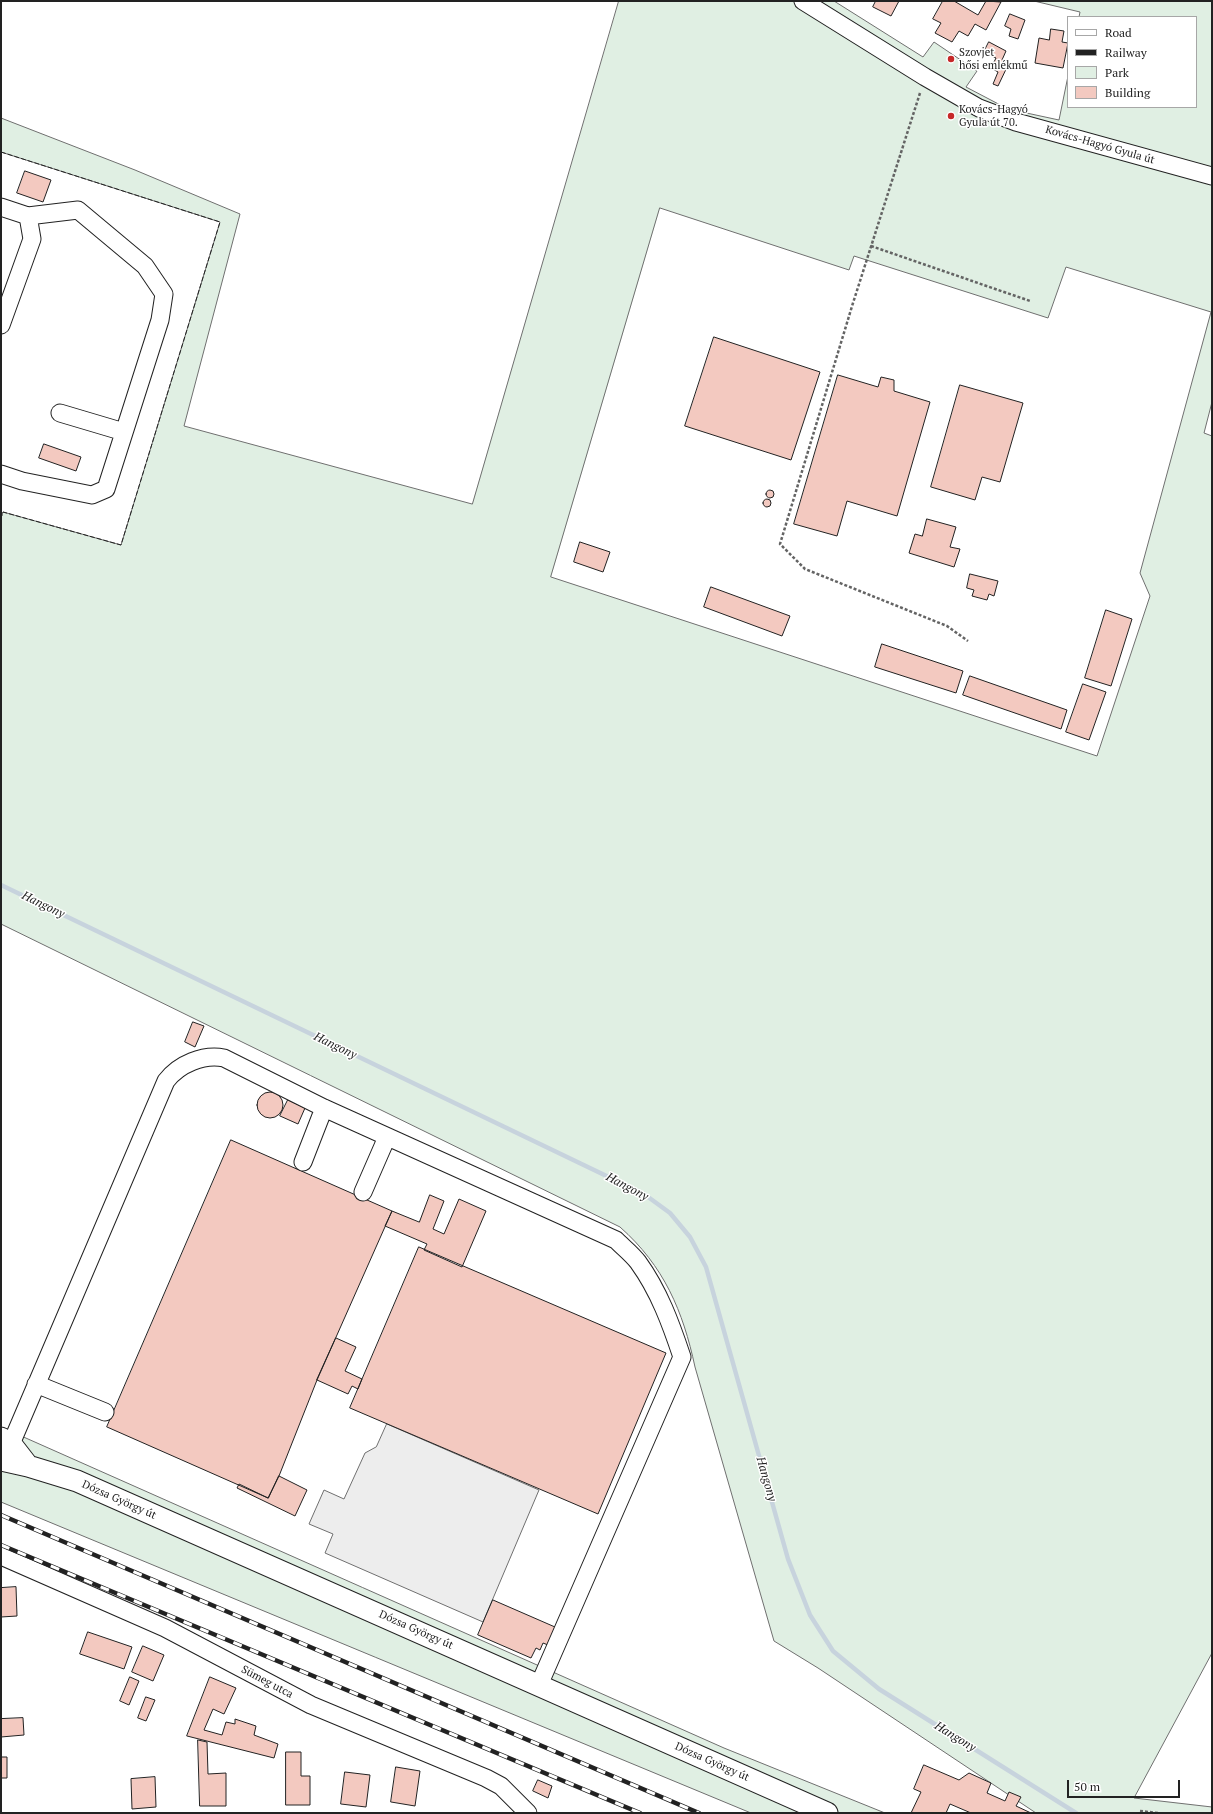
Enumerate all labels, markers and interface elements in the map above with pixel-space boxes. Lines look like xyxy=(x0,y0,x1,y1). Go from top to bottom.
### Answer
legend xyxy=(1067,16,1197,108)
text: Road xyxy=(1105,25,1132,40)
text: Railway xyxy=(1105,45,1147,60)
place label: Szovjet hősi emlékmű xyxy=(959,46,1028,72)
marker: Szovjet hősi emlékmű xyxy=(946,54,956,64)
text: Park xyxy=(1105,65,1129,80)
text: Building xyxy=(1105,85,1150,100)
place label: Kovács-Hagyó Gyula út 70. xyxy=(959,103,1028,129)
marker: Kovács-Hagyó Gyula út 70. xyxy=(946,111,956,121)
street label: Kovács-Hagyó Gyula út xyxy=(1044,123,1156,167)
water label: Hangony xyxy=(19,889,67,921)
water label: Hangony xyxy=(311,1030,359,1062)
water label: Hangony xyxy=(603,1170,651,1204)
water label: Hangony xyxy=(753,1455,779,1503)
street label: Dózsa György út xyxy=(80,1478,158,1522)
street label: Dózsa György út xyxy=(377,1608,455,1652)
street label: Sümeg utca xyxy=(239,1663,295,1701)
water label: Hangony xyxy=(932,1719,978,1755)
street label: Dózsa György út xyxy=(673,1740,751,1784)
scale bar xyxy=(1069,1772,1182,1798)
text: 50 m xyxy=(1074,1779,1100,1794)

